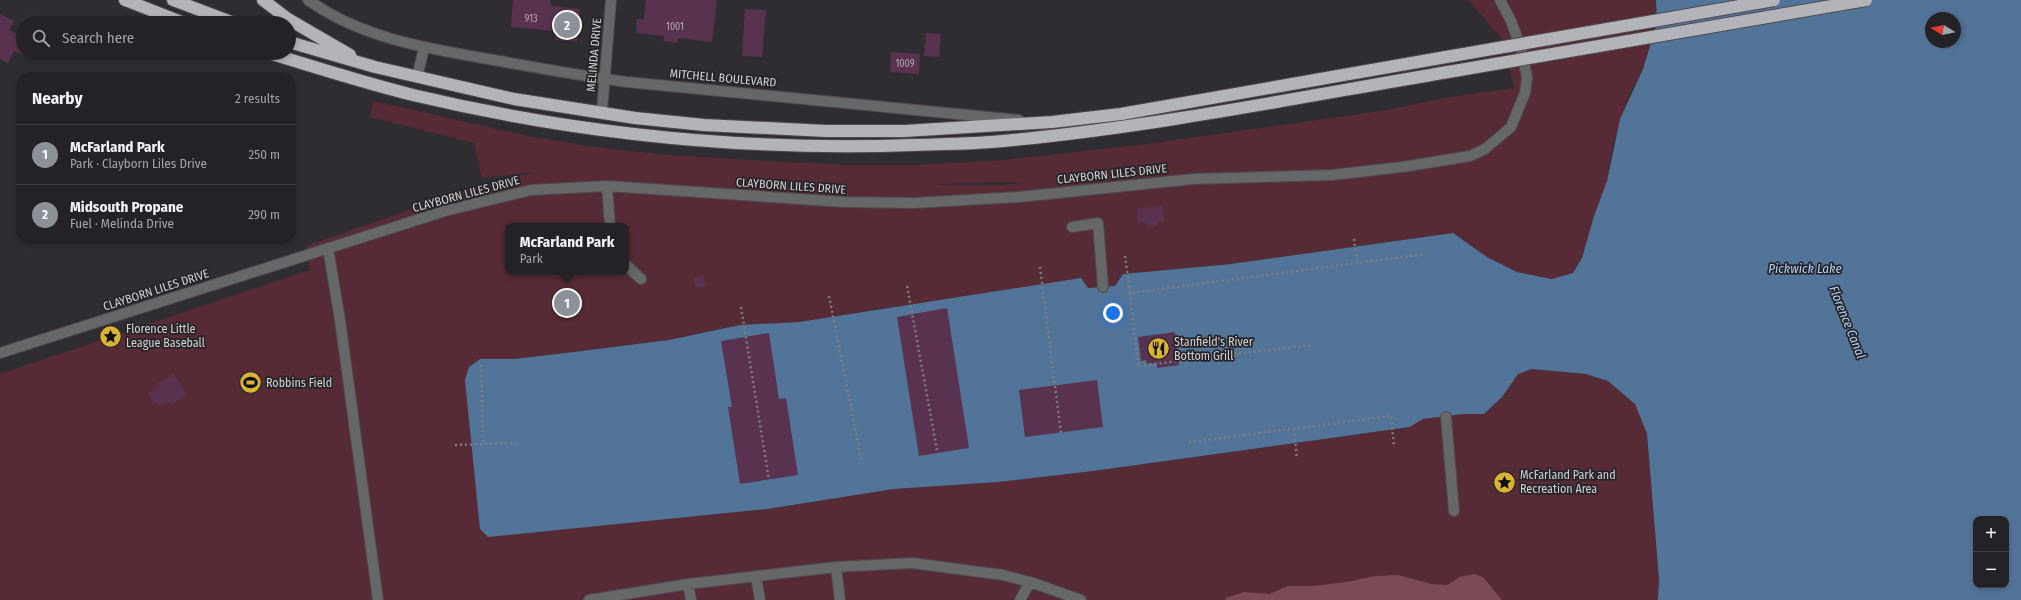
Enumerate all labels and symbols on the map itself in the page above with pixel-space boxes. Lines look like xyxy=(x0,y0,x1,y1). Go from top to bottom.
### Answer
pin: 2 xyxy=(554,10,580,40)
north arrow xyxy=(1925,12,1961,48)
house number: 913 xyxy=(524,13,538,25)
street label: MELINDA DRIVE xyxy=(584,17,604,93)
house number: 1001 xyxy=(666,21,684,33)
house number: 1009 xyxy=(895,58,915,70)
street label: MITCHELL BOULEVARD xyxy=(669,66,777,90)
street label: CLAYBORN LILES DRIVE xyxy=(1056,161,1168,187)
street label: CLAYBORN LILES DRIVE xyxy=(411,173,521,215)
street label: CLAYBORN LILES DRIVE xyxy=(735,175,847,197)
water label: Pickwick Lake xyxy=(1768,261,1842,276)
street label: CLAYBORN LILES DRIVE xyxy=(101,266,211,314)
water label: Florence Canal xyxy=(1826,284,1869,361)
pin: 1 xyxy=(554,288,580,318)
your location xyxy=(1103,303,1123,323)
place label: Florence Little League Baseball xyxy=(126,322,205,350)
place icon: Florence Little League Baseball xyxy=(97,323,123,349)
place label: Stanfield's River Bottom Grill xyxy=(1174,335,1254,363)
restaurant icon: Stanfield's River Bottom Grill xyxy=(1145,336,1171,362)
sports icon: Robbins Field xyxy=(238,370,264,396)
place label: Robbins Field xyxy=(266,376,332,390)
place label: McFarland Park and Recreation Area xyxy=(1520,468,1616,496)
place icon: McFarland Park and Recreation Area xyxy=(1492,469,1518,495)

